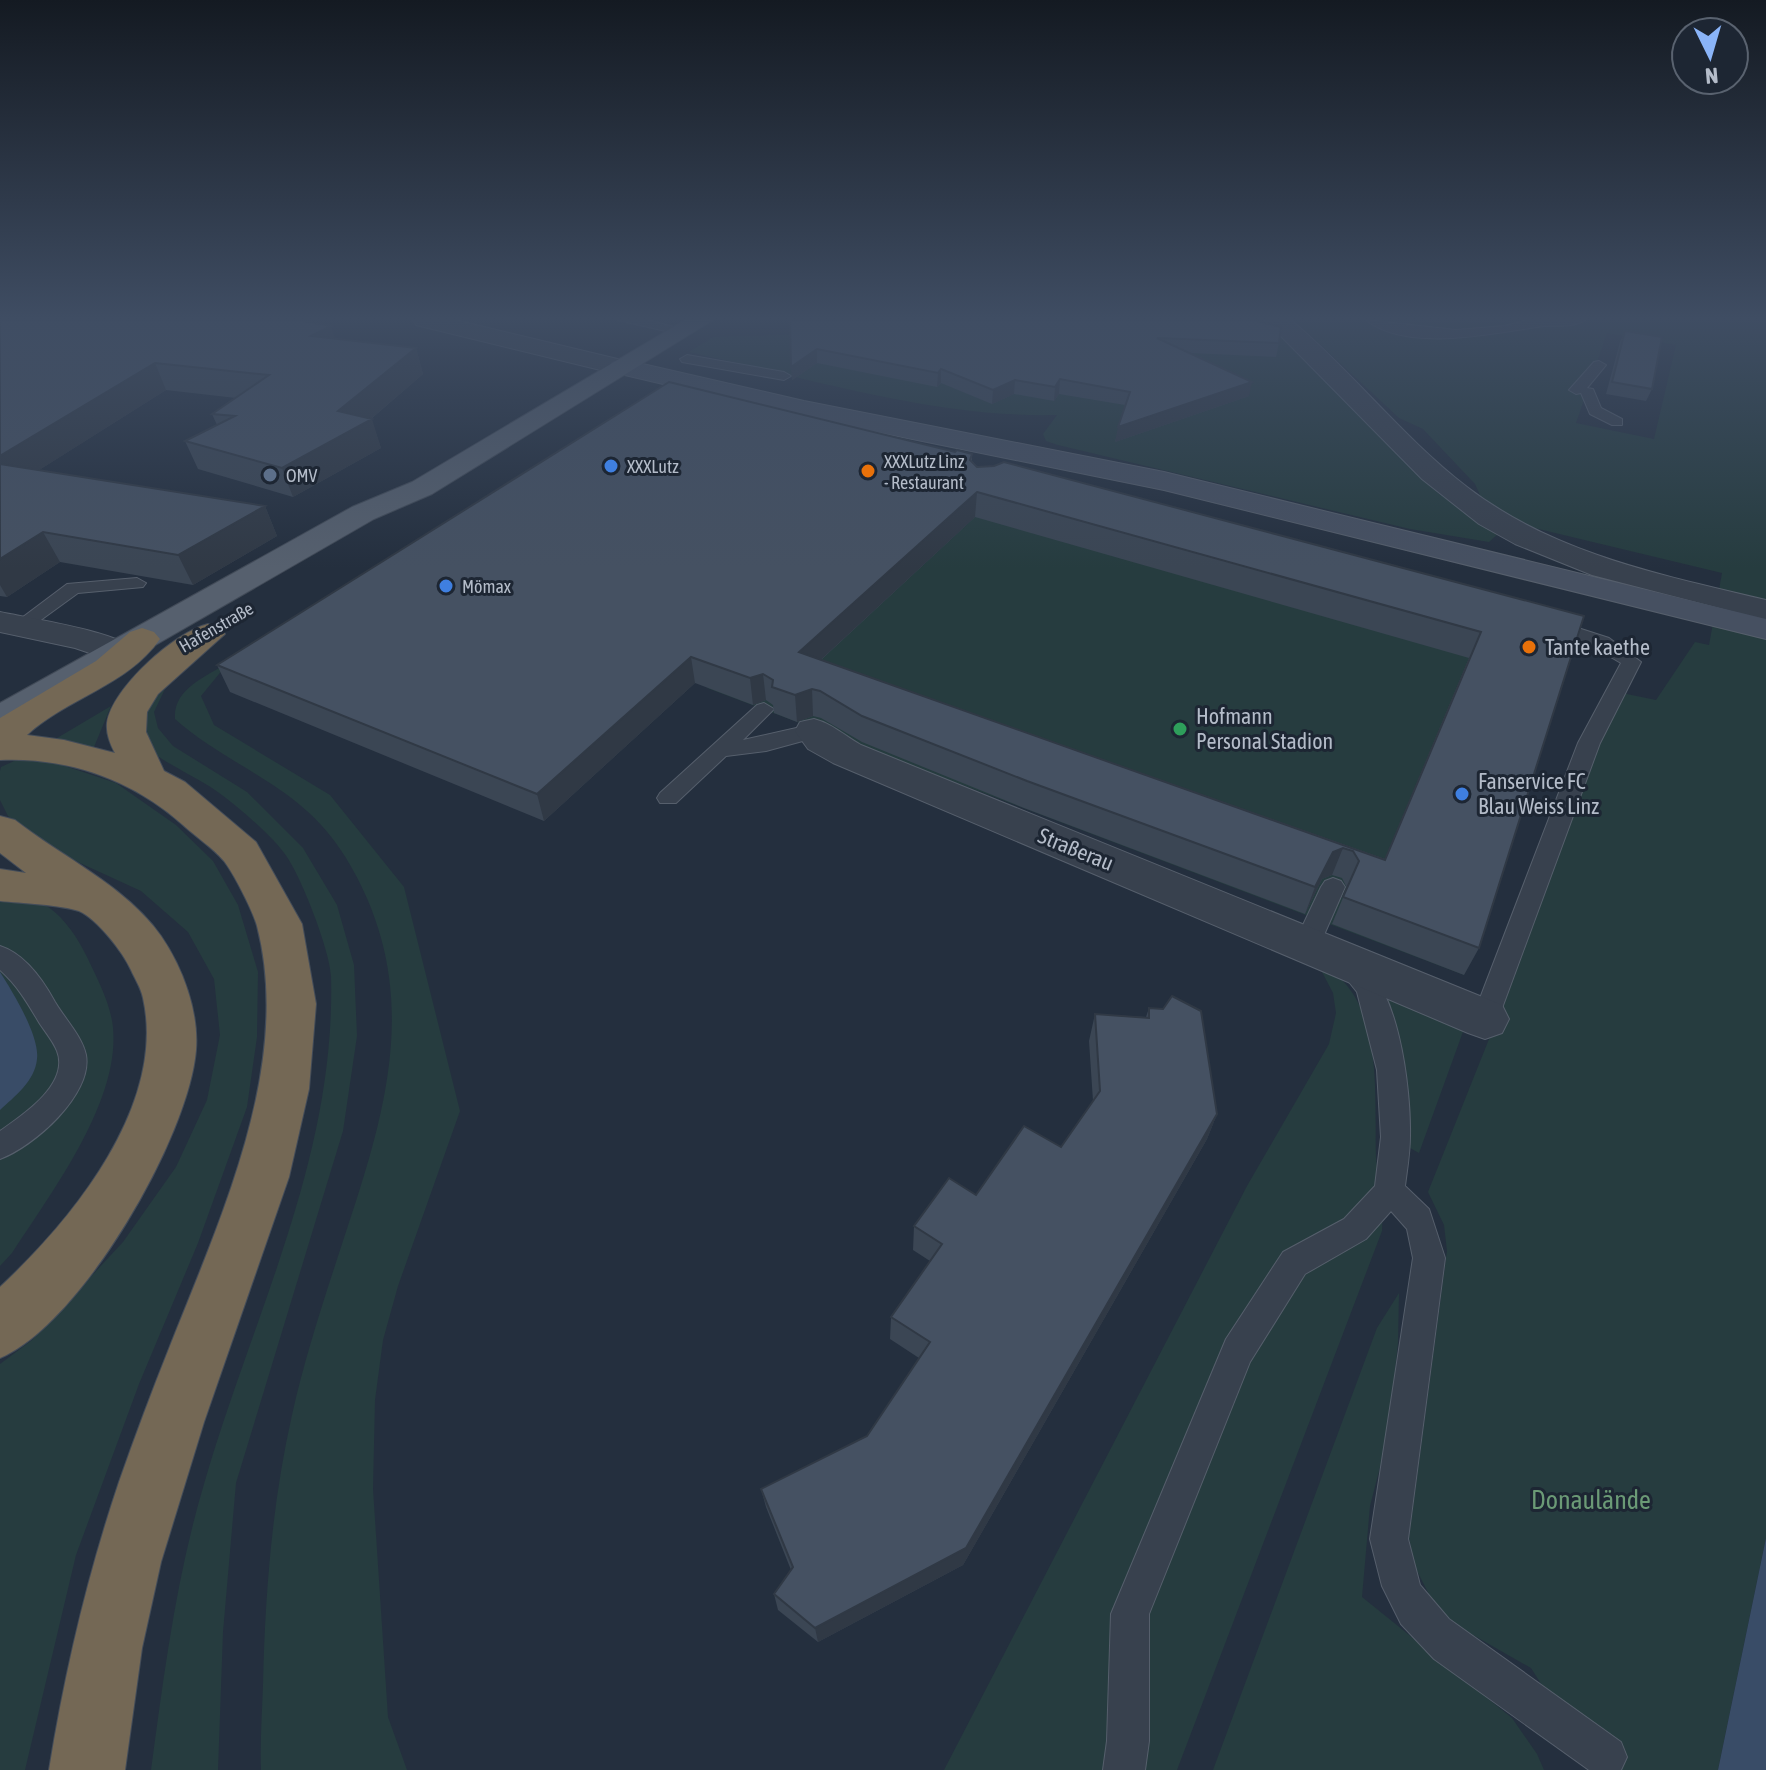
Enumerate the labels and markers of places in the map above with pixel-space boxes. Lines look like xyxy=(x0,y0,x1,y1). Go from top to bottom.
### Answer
place label: XXXLutz Linz - Restaurant xyxy=(884,451,965,493)
place label: XXXLutz xyxy=(627,456,679,477)
marker: XXXLutz xyxy=(602,457,620,475)
marker: XXXLutz Linz - Restaurant xyxy=(859,462,877,480)
place label: OMV xyxy=(286,465,318,486)
marker: OMV xyxy=(261,466,279,484)
place label: Mömax xyxy=(462,576,511,597)
marker: Mömax xyxy=(437,577,455,595)
place label: Tante kaethe xyxy=(1545,634,1650,660)
marker: Tante kaethe xyxy=(1520,638,1538,656)
place label: Hofmann Personal Stadion xyxy=(1196,703,1333,754)
marker: Hofmann Personal Stadion xyxy=(1171,720,1189,738)
place label: Fanservice FC Blau Weiss Linz xyxy=(1478,768,1599,819)
marker: Fanservice FC Blau Weiss Linz xyxy=(1453,785,1471,803)

